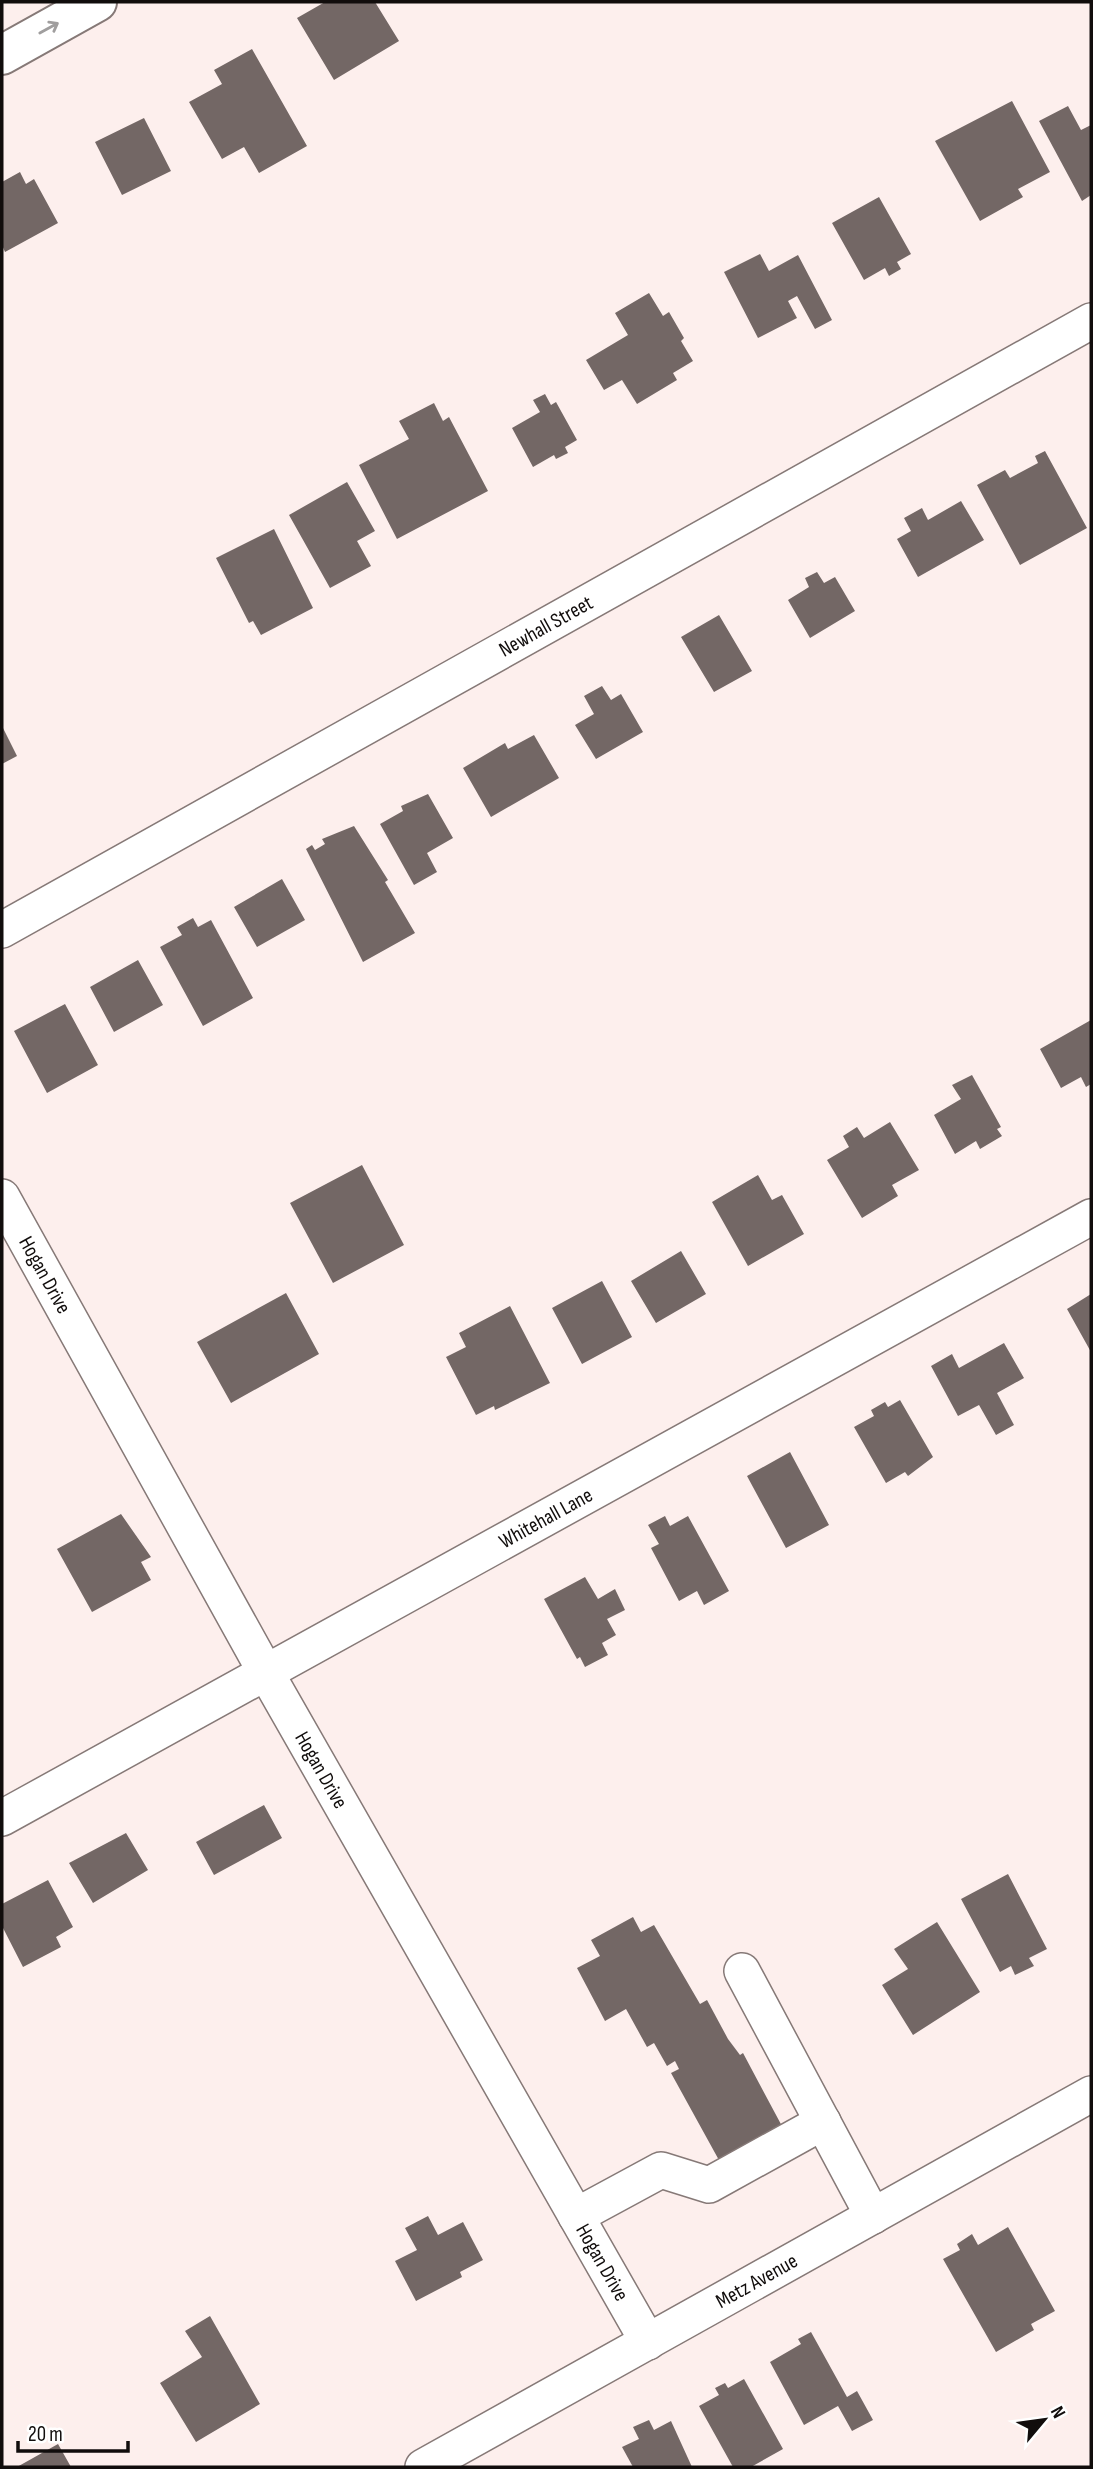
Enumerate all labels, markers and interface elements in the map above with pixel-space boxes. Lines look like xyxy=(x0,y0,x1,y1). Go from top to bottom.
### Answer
one-way arrow xyxy=(39,21,59,35)
street label: Newhall Street xyxy=(494,590,597,662)
street label: Hogan Drive xyxy=(14,1232,77,1318)
street label: Whitehall Lane xyxy=(495,1482,597,1554)
street label: Hogan Drive xyxy=(290,1727,353,1813)
street label: Hogan Drive xyxy=(571,2219,634,2305)
street label: Metz Avenue xyxy=(711,2248,802,2314)
north arrow xyxy=(1009,2385,1079,2455)
text: N xyxy=(1045,2402,1070,2423)
scale bar xyxy=(18,2410,128,2454)
text: 20 m xyxy=(28,2422,63,2447)

